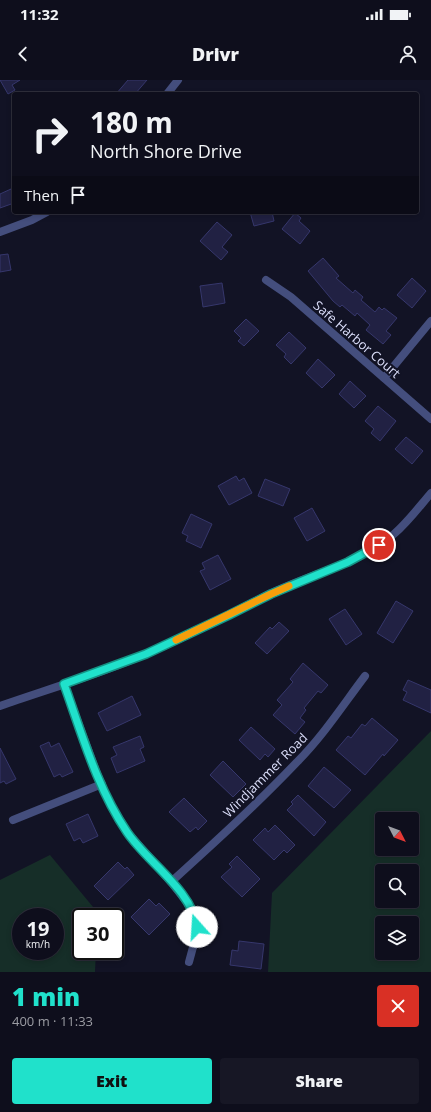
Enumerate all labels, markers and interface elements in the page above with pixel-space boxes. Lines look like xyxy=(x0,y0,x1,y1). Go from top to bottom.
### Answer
text: 11:32 xyxy=(20,4,59,24)
text: Drivr xyxy=(192,42,239,66)
icon: back xyxy=(12,43,34,65)
icon: person xyxy=(397,43,419,65)
text: 180 m xyxy=(90,103,173,141)
icon: right xyxy=(24,108,76,160)
text: North Shore Drive xyxy=(90,139,242,163)
icon: arrive xyxy=(67,184,89,206)
text: Then xyxy=(24,185,59,205)
street label: Safe Harbor Court xyxy=(310,296,405,382)
pin xyxy=(362,528,396,562)
icon: arrive xyxy=(368,534,390,556)
street label: Windjammer Road xyxy=(219,729,311,821)
north arrow xyxy=(375,812,419,856)
map controls xyxy=(375,812,419,960)
button: search xyxy=(375,864,419,908)
position arrow xyxy=(176,906,218,948)
speed limit sign: 30 xyxy=(72,908,124,960)
text: 19 xyxy=(27,915,49,942)
button: layers xyxy=(375,916,419,960)
text: km/h xyxy=(26,937,50,951)
text: 1 min xyxy=(12,980,80,1013)
button: close xyxy=(377,985,419,1027)
text: 400 m · 11:33 xyxy=(12,1012,93,1030)
button: Exit xyxy=(12,1058,212,1104)
button: Share xyxy=(220,1058,419,1104)

